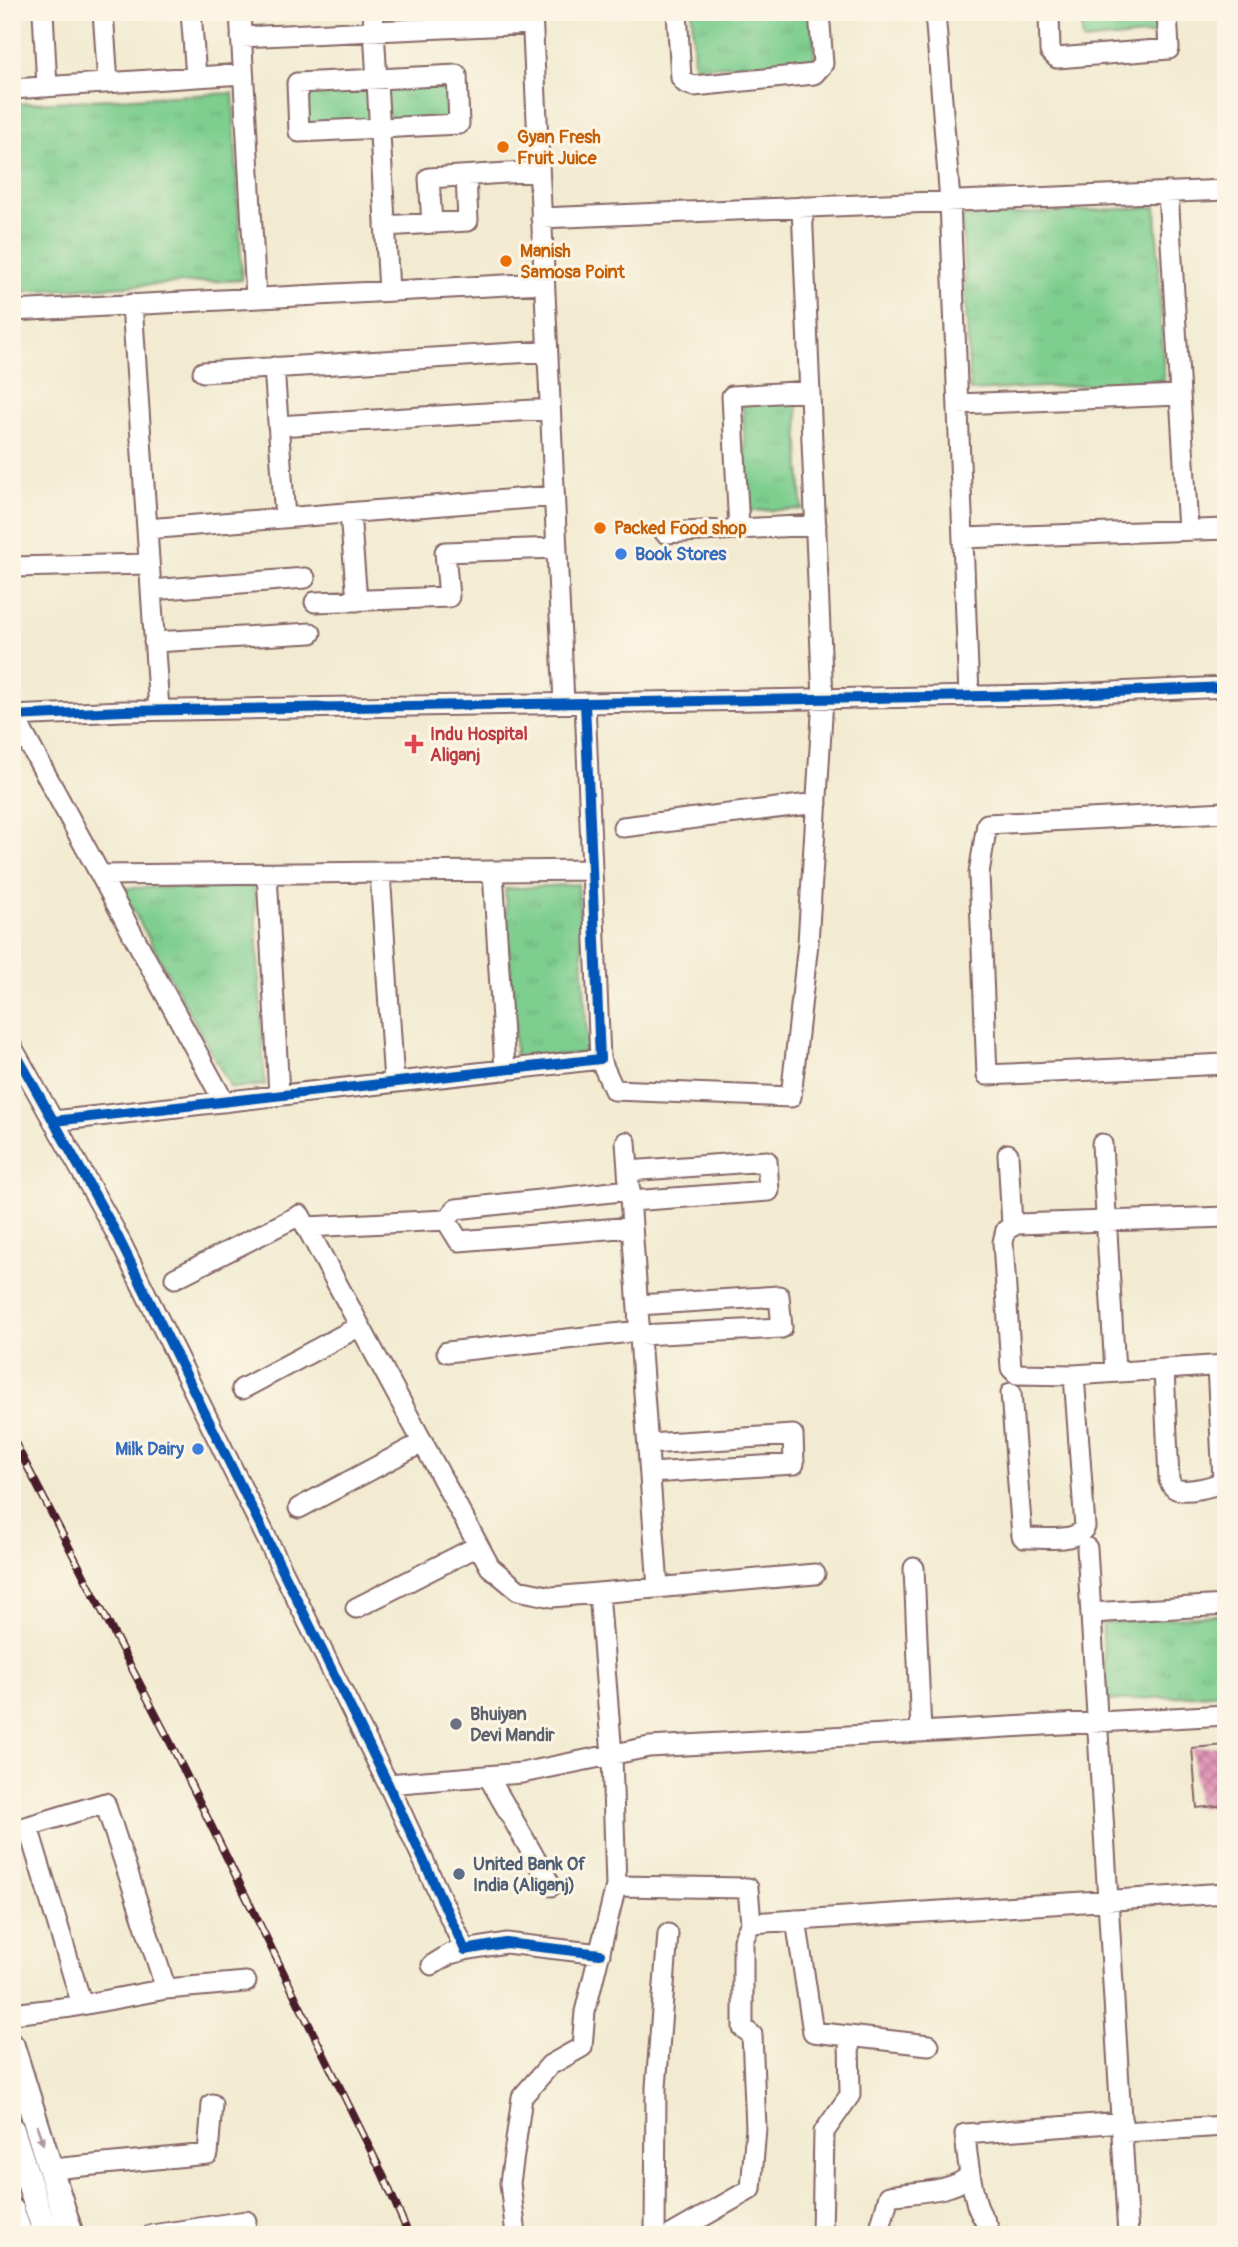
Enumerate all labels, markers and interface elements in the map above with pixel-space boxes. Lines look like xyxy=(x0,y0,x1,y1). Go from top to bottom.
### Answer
place label: Gyan Fresh Fruit Juice xyxy=(517,126,601,170)
marker: Gyan Fresh Fruit Juice xyxy=(495,139,511,155)
place label: Manish Samosa Point xyxy=(520,240,625,284)
marker: Manish Samosa Point xyxy=(498,253,514,269)
place label: Packed Food shop xyxy=(614,517,747,540)
marker: Packed Food shop xyxy=(592,520,608,536)
place label: Book Stores xyxy=(635,543,727,566)
marker: Book Stores xyxy=(613,546,629,562)
place label: Indu Hospital Aliganj xyxy=(430,723,528,767)
marker: Indu Hospital Aliganj xyxy=(404,734,424,754)
place label: Milk Dairy xyxy=(115,1438,184,1461)
marker: Milk Dairy xyxy=(190,1441,206,1457)
place label: Bhuiyan Devi Mandir xyxy=(470,1703,555,1747)
marker: Bhuiyan Devi Mandir xyxy=(448,1716,464,1732)
place label: United Bank Of India (Aliganj) xyxy=(473,1853,586,1897)
marker: United Bank Of India (Aliganj) xyxy=(451,1866,467,1882)
one-way arrow xyxy=(35,2124,46,2145)

